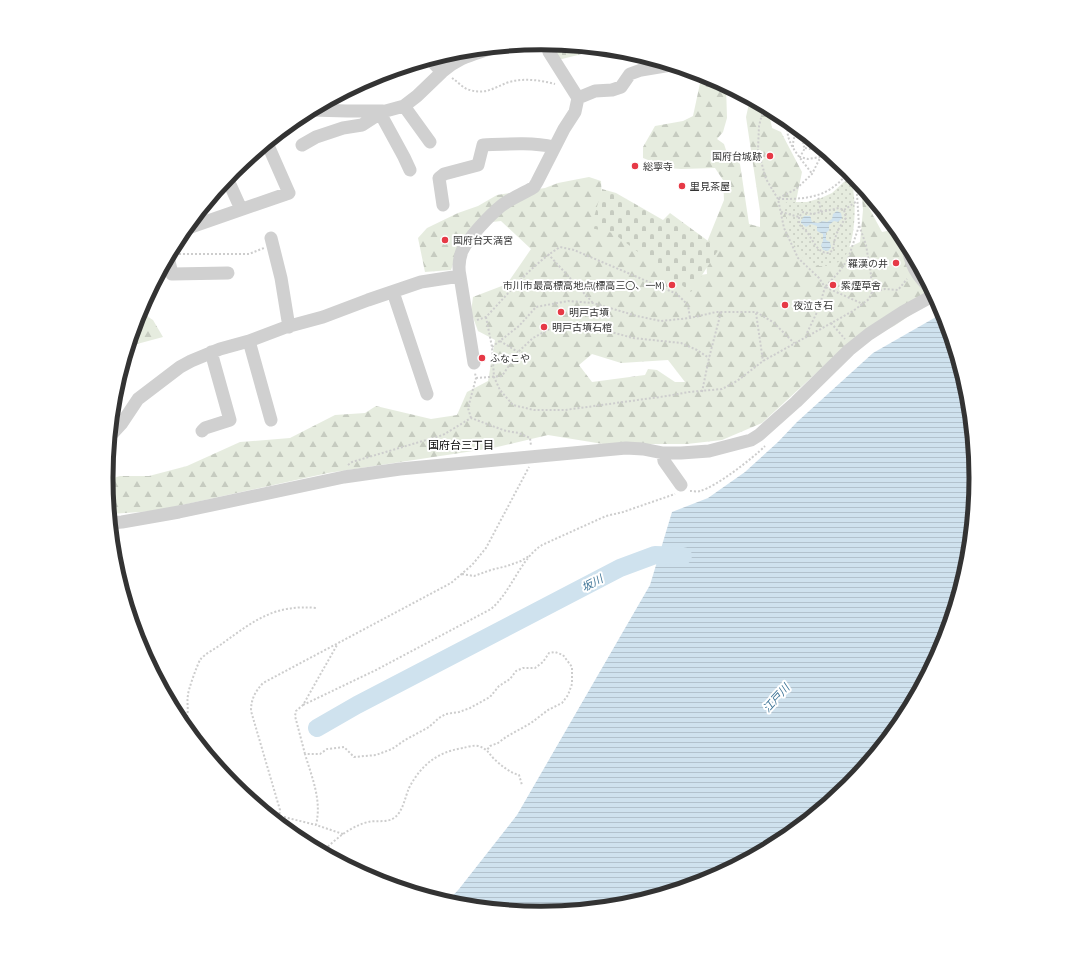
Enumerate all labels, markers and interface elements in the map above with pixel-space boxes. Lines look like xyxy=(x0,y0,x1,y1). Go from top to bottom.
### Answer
place label: 国府台城跡 xyxy=(712,150,762,163)
marker: 国府台城跡 xyxy=(765,151,775,161)
place label: 総寧寺 xyxy=(643,160,673,173)
marker: 総寧寺 xyxy=(630,161,640,171)
place label: 里見茶屋 xyxy=(690,180,730,193)
marker: 里見茶屋 xyxy=(677,181,687,191)
place label: 国府台天満宮 xyxy=(453,234,513,247)
marker: 国府台天満宮 xyxy=(440,235,450,245)
place label: 羅漢の井 xyxy=(848,257,888,270)
marker: 羅漢の井 xyxy=(891,258,901,268)
place label: 市川市最高標高地点(標高三〇、一M) xyxy=(503,279,665,292)
place label: 紫煙草舎 xyxy=(841,279,881,292)
marker: 市川市最高標高地点(標高三〇、一M) xyxy=(667,280,677,290)
marker: 紫煙草舎 xyxy=(828,280,838,290)
place label: 夜泣き石 xyxy=(793,299,833,312)
marker: 夜泣き石 xyxy=(780,300,790,310)
place label: 明戸古墳 xyxy=(569,306,609,319)
marker: 明戸古墳 xyxy=(556,307,566,317)
place label: 明戸古墳石棺 xyxy=(552,321,612,334)
marker: 明戸古墳石棺 xyxy=(539,322,549,332)
place label: ふなこや xyxy=(490,352,530,365)
marker: ふなこや xyxy=(477,353,487,363)
district label: 国府台三丁目 xyxy=(428,438,494,452)
water label: 坂川 xyxy=(579,571,606,594)
water label: 江戸川 xyxy=(760,680,793,715)

